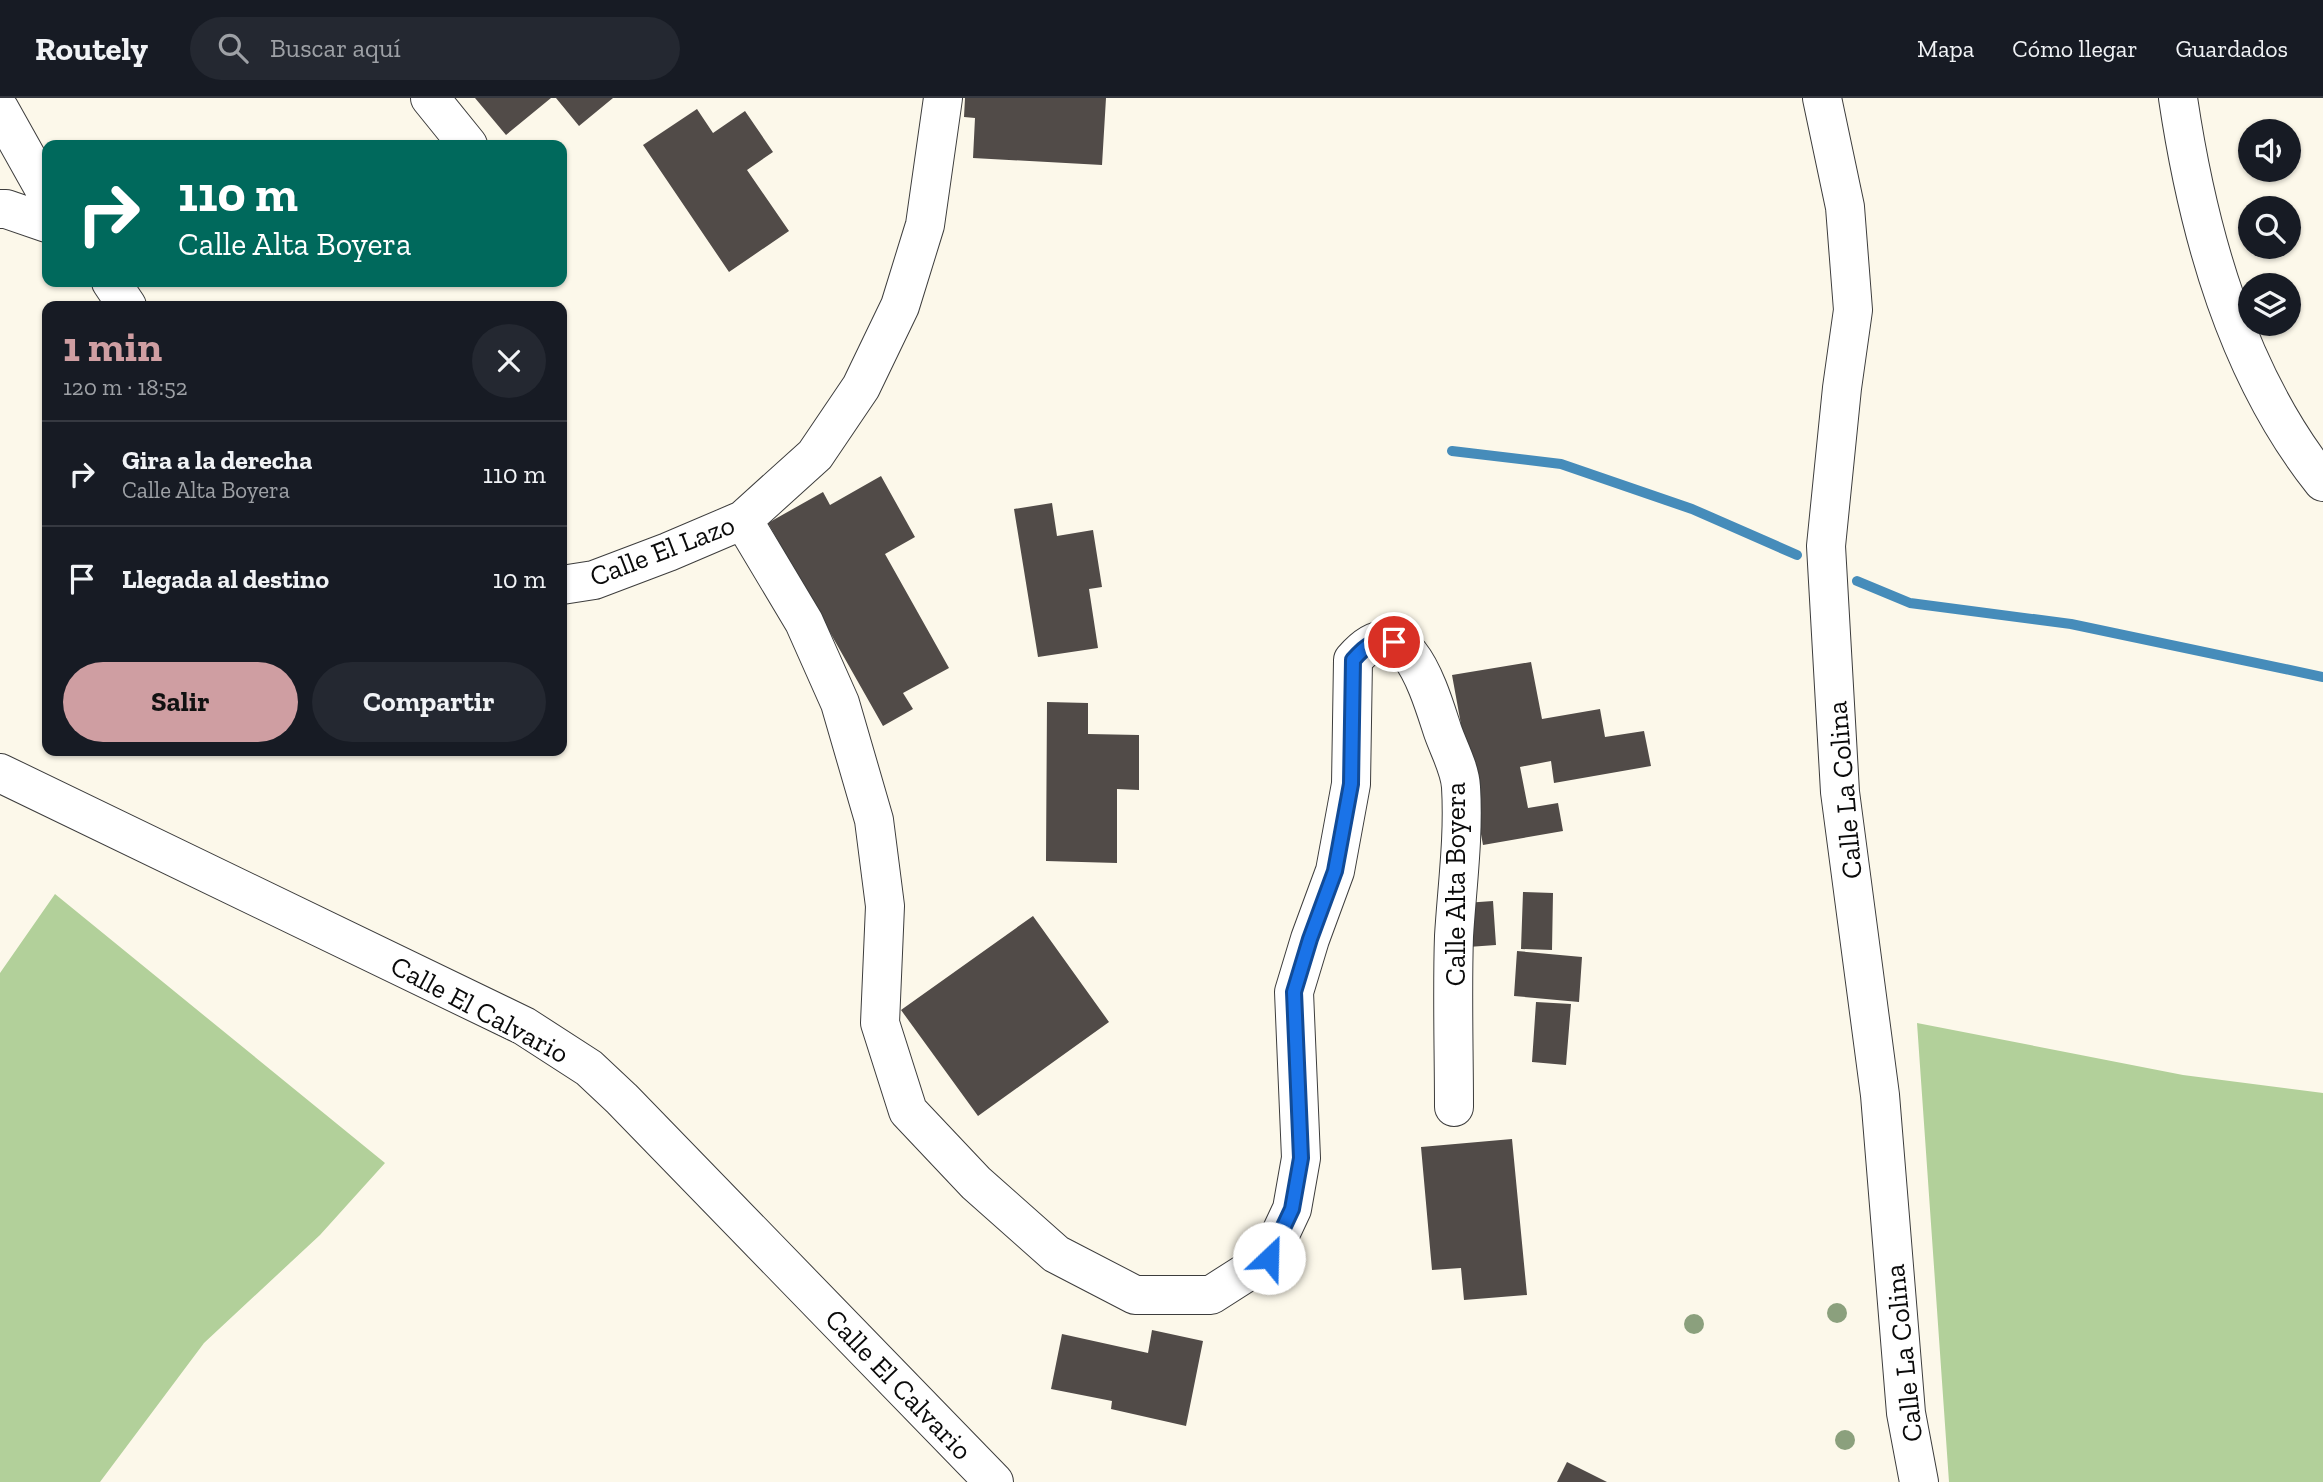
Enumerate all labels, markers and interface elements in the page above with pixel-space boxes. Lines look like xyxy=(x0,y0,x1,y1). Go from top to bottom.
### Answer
search box xyxy=(190,17,680,80)
text: Routely xyxy=(35,29,148,68)
icon: search xyxy=(214,29,252,67)
text: Buscar aquí xyxy=(270,32,401,64)
text: Mapa xyxy=(1917,34,1974,63)
text: Cómo llegar xyxy=(2012,34,2138,63)
text: Guardados xyxy=(2176,34,2288,63)
map controls xyxy=(2238,119,2301,336)
button: sound xyxy=(2238,119,2301,182)
text: 110 m xyxy=(178,165,298,224)
icon: right xyxy=(63,168,154,259)
button: search xyxy=(2238,196,2301,259)
text: Calle Alta Boyera xyxy=(178,225,411,263)
button: layers xyxy=(2238,273,2301,336)
text: 1 min xyxy=(63,321,162,372)
button: close xyxy=(472,324,546,398)
text: 120 m · 18:52 xyxy=(63,373,188,401)
text: Gira a la derecha xyxy=(122,444,312,476)
icon: right xyxy=(63,455,101,493)
text: 110 m xyxy=(483,458,546,490)
text: Calle Alta Boyera xyxy=(122,476,290,504)
street label: Calle El Lazo xyxy=(585,508,739,593)
icon: arrive xyxy=(63,560,101,598)
text: Llegada al destino xyxy=(122,563,329,595)
text: 10 m xyxy=(493,563,546,595)
pin xyxy=(1364,612,1424,672)
icon: arrive xyxy=(1375,623,1413,661)
button: Salir xyxy=(63,662,298,742)
button: Compartir xyxy=(312,662,546,742)
street label: Calle La Colina xyxy=(1820,699,1869,880)
street label: Calle Alta Boyera xyxy=(1439,781,1472,986)
street label: Calle El Calvario xyxy=(385,949,574,1070)
position arrow xyxy=(1232,1221,1306,1295)
street label: Calle La Colina xyxy=(1878,1262,1929,1443)
street label: Calle El Calvario xyxy=(818,1302,979,1467)

